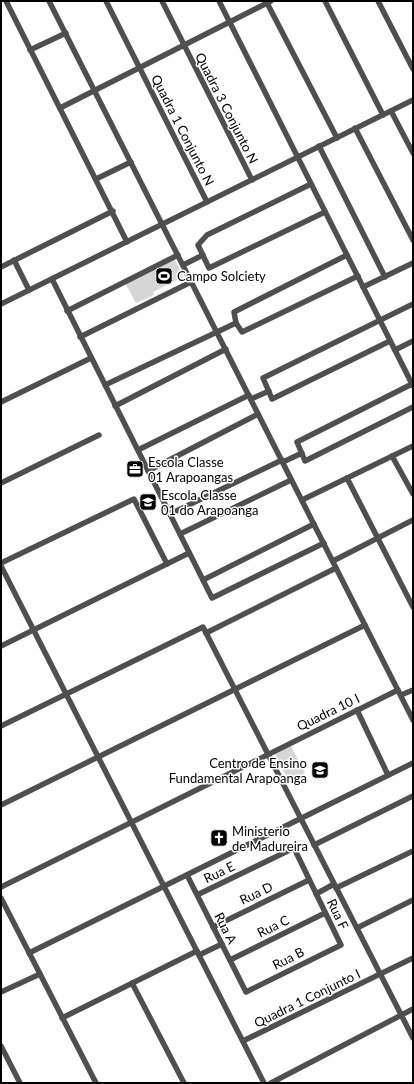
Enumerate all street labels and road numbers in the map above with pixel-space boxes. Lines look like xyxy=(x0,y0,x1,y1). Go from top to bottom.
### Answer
street label: Quadra 3 Conjunto N xyxy=(192,50,262,166)
street label: Quadra 1 Conjunto N xyxy=(148,72,218,188)
street label: Quadra 10 I xyxy=(294,690,362,734)
street label: Rua E xyxy=(201,858,237,886)
street label: Rua D xyxy=(237,878,275,908)
street label: Rua F xyxy=(324,896,352,932)
street label: Rua A xyxy=(211,910,241,947)
street label: Rua C xyxy=(254,911,292,941)
street label: Rua B xyxy=(270,943,306,973)
street label: Quadra 1 Conjunto I xyxy=(251,965,363,1031)

